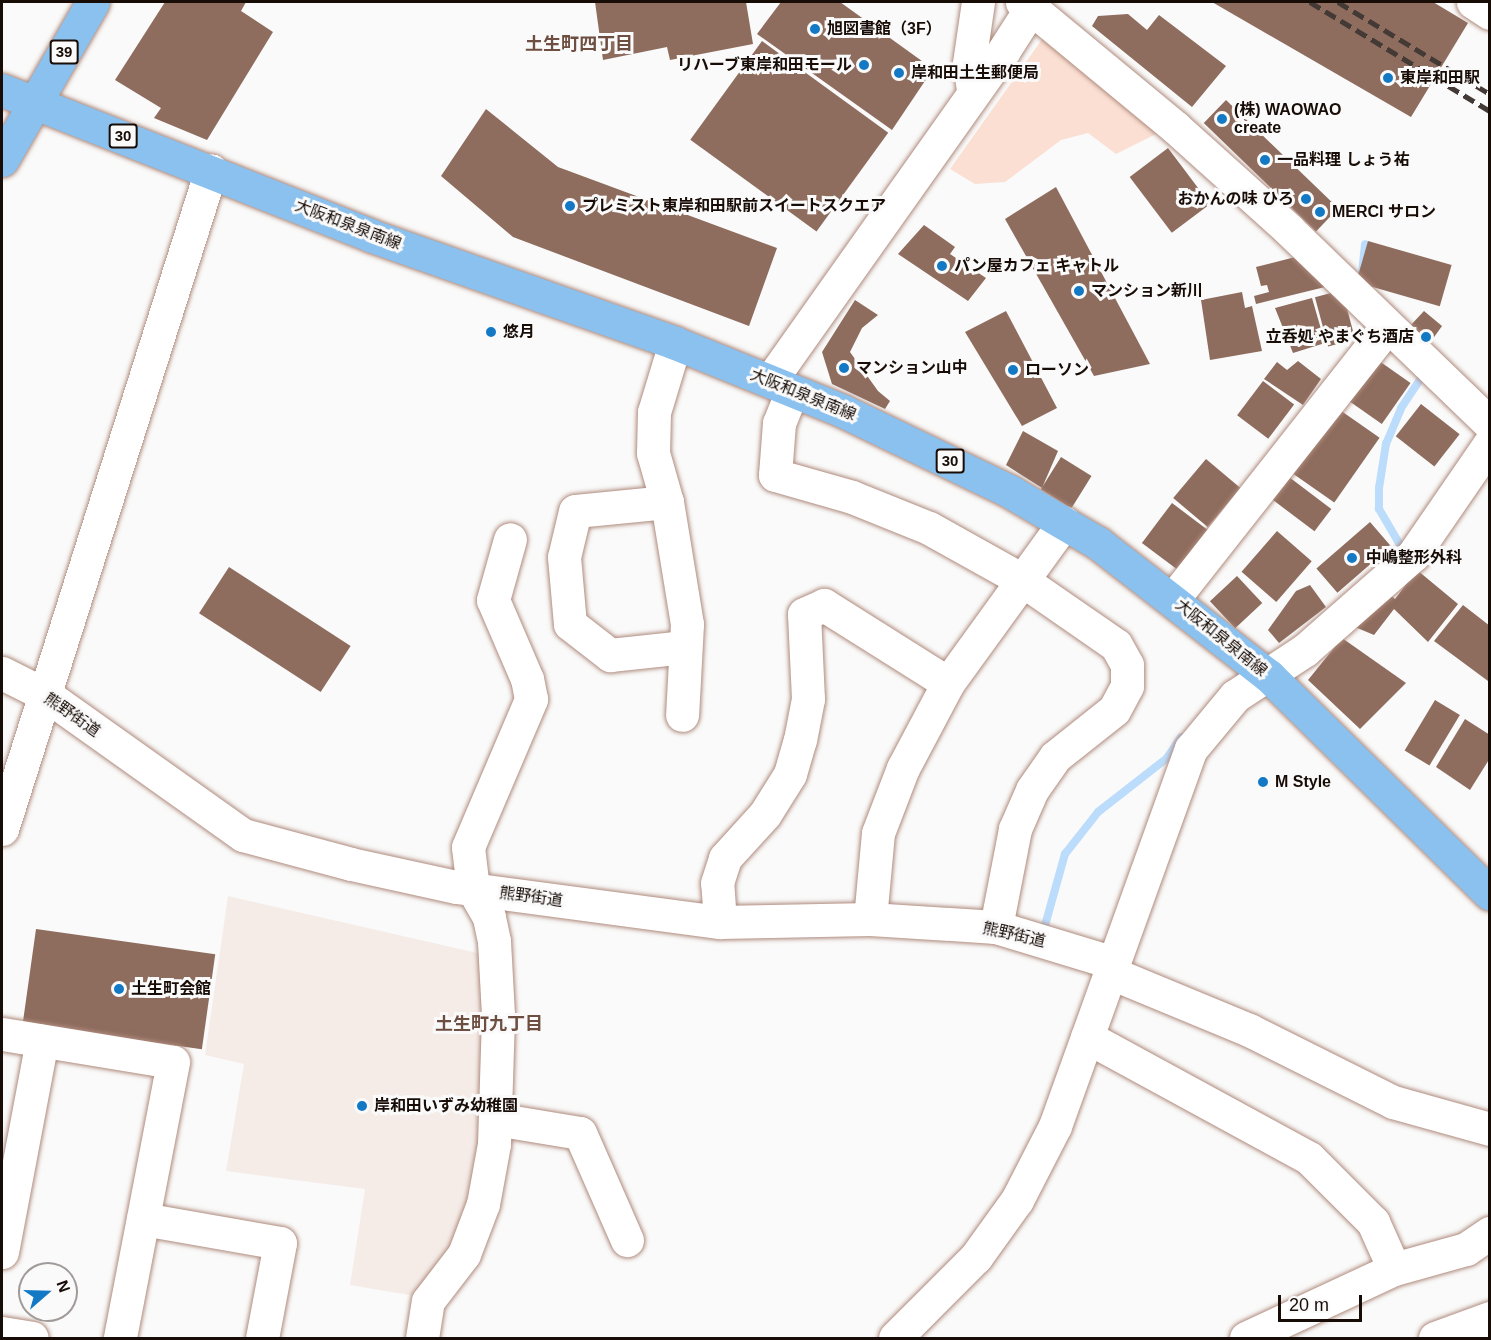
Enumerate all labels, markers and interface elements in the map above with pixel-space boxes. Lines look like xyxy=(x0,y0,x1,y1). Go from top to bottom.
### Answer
place label: 旭図書館（3F） xyxy=(827,19,942,39)
marker: 旭図書館（3F） xyxy=(808,22,822,36)
district label: 土生町四丁目 xyxy=(525,33,633,55)
road number: 39 xyxy=(49,40,79,64)
place label: リハーブ東岸和田モール xyxy=(676,55,852,75)
marker: リハーブ東岸和田モール xyxy=(857,58,871,72)
place label: 岸和田土生郵便局 xyxy=(911,63,1039,83)
marker: 岸和田土生郵便局 xyxy=(892,66,906,80)
place label: 東岸和田駅 xyxy=(1400,68,1480,88)
marker: 東岸和田駅 xyxy=(1381,71,1395,85)
place label: (株) WAOWAO create xyxy=(1234,100,1342,138)
marker: (株) WAOWAO create xyxy=(1215,112,1229,126)
road number: 30 xyxy=(108,124,138,148)
place label: 一品料理 しょう祐 xyxy=(1277,150,1409,170)
marker: 一品料理 しょう祐 xyxy=(1258,153,1272,167)
place label: おかんの味 ひろ xyxy=(1178,189,1294,209)
marker: おかんの味 ひろ xyxy=(1299,192,1313,206)
street label: 大阪和泉泉南線 xyxy=(292,196,404,254)
place label: プレミスト東岸和田駅前スイートスクエア xyxy=(582,196,886,216)
marker: プレミスト東岸和田駅前スイートスクエア xyxy=(563,199,577,213)
place label: MERCI サロン xyxy=(1332,202,1436,222)
marker: MERCI サロン xyxy=(1313,205,1327,219)
place label: パン屋カフェ キャトル xyxy=(954,256,1118,276)
marker: パン屋カフェ キャトル xyxy=(935,259,949,273)
place label: マンション新川 xyxy=(1091,281,1203,301)
marker: マンション新川 xyxy=(1072,284,1086,298)
place label: 悠月 xyxy=(503,322,535,342)
marker: 悠月 xyxy=(484,325,498,339)
place label: 立呑処 やまぐち酒店 xyxy=(1266,327,1414,347)
marker: 立呑処 やまぐち酒店 xyxy=(1419,330,1433,344)
place label: マンション山中 xyxy=(856,358,968,378)
place label: ローソン xyxy=(1025,360,1089,380)
marker: マンション山中 xyxy=(837,361,851,375)
marker: ローソン xyxy=(1006,363,1020,377)
street label: 大阪和泉泉南線 xyxy=(747,365,859,425)
road number: 30 xyxy=(935,449,965,473)
place label: 中嶋整形外科 xyxy=(1366,548,1462,568)
marker: 中嶋整形外科 xyxy=(1343,549,1361,567)
street label: 大阪和泉泉南線 xyxy=(1171,595,1271,681)
street label: 熊野街道 xyxy=(40,689,104,741)
place label: M Style xyxy=(1275,772,1331,792)
marker: M Style xyxy=(1256,775,1270,789)
street label: 熊野街道 xyxy=(498,883,564,911)
street label: 熊野街道 xyxy=(981,918,1047,952)
place label: 土生町会館 xyxy=(131,979,211,999)
marker: 土生町会館 xyxy=(112,982,126,996)
district label: 土生町九丁目 xyxy=(435,1013,543,1035)
place label: 岸和田いずみ幼稚園 xyxy=(374,1096,518,1116)
marker: 岸和田いずみ幼稚園 xyxy=(355,1099,369,1113)
north arrow xyxy=(18,1262,78,1322)
text: N xyxy=(54,1278,73,1295)
scale bar xyxy=(1281,1283,1365,1321)
text: 20 m xyxy=(1289,1295,1329,1315)

